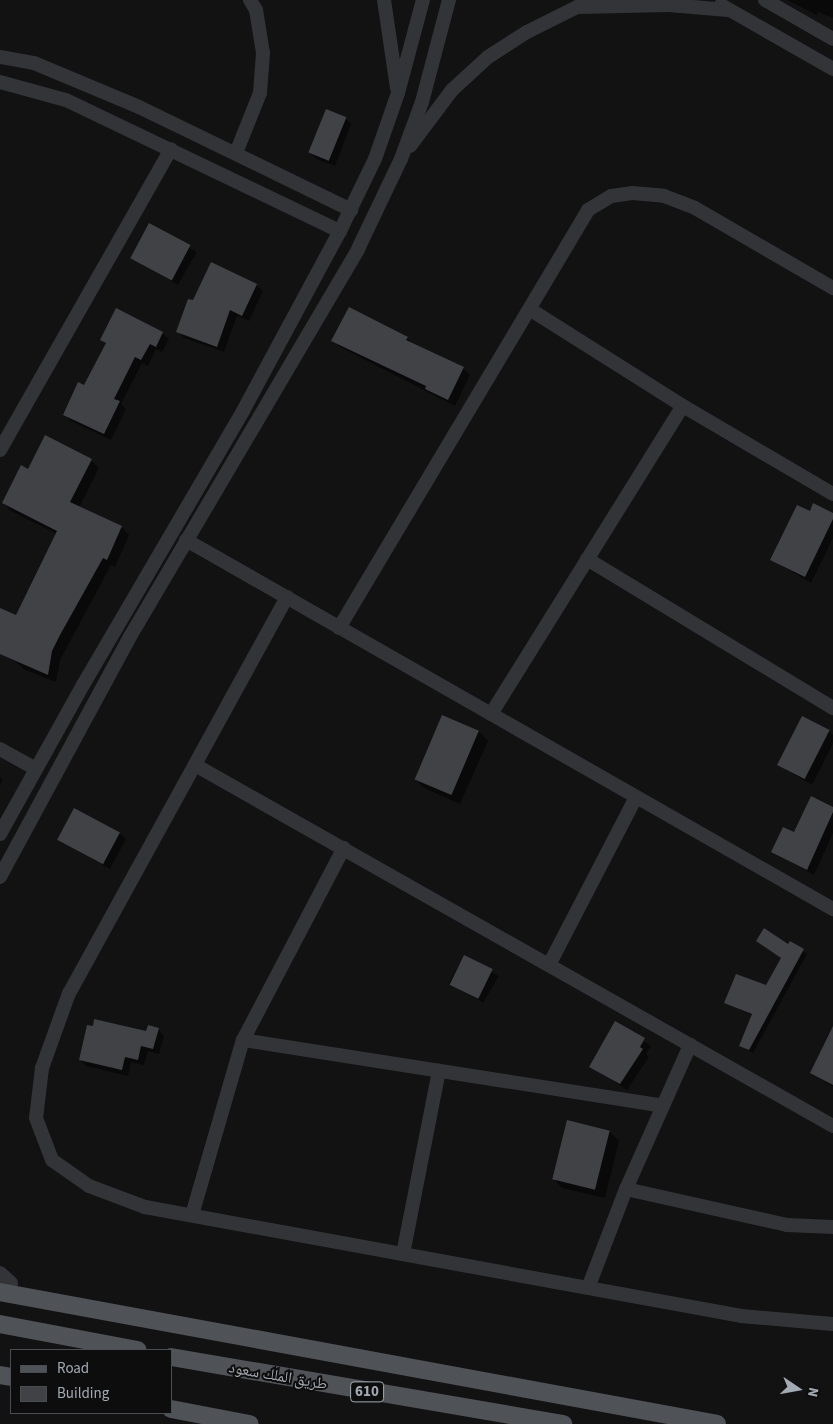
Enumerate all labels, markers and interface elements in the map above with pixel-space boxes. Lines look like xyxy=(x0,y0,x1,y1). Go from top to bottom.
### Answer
legend xyxy=(10,1349,172,1414)
text: Road xyxy=(57,1358,89,1379)
street label: طريق الملك سعود xyxy=(227,1358,329,1394)
north arrow xyxy=(773,1364,823,1414)
road number: 610 xyxy=(350,1380,384,1404)
text: Building xyxy=(57,1383,109,1404)
text: N xyxy=(802,1385,823,1399)

